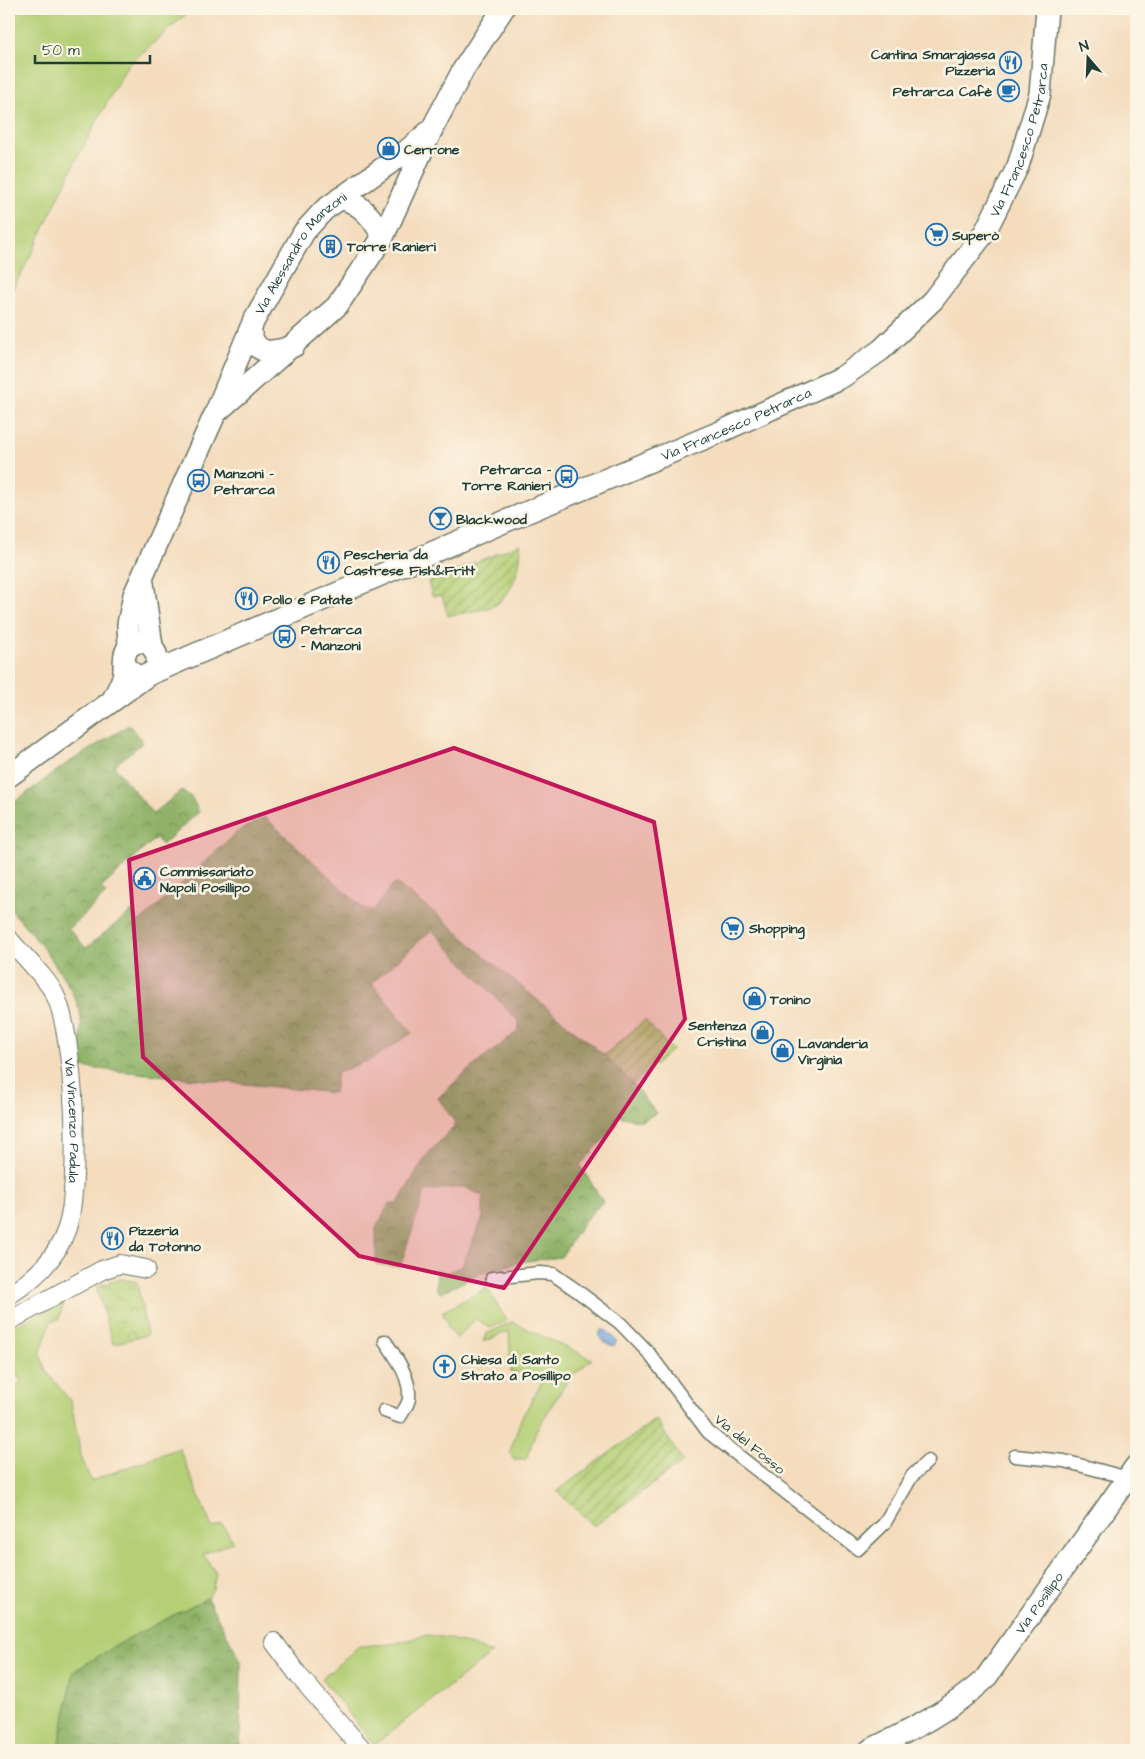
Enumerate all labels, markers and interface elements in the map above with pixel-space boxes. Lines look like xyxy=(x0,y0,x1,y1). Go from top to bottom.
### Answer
scale bar xyxy=(35,32,150,64)
north arrow xyxy=(1062,32,1112,82)
text: N xyxy=(1077,36,1092,58)
text: 50 m xyxy=(42,40,80,61)
place label: Cantina Smargiassa Pizzeria xyxy=(871,45,996,81)
restaurant icon: Cantina Smargiassa Pizzeria xyxy=(999,50,1023,74)
street label: Via Francesco Petrarca xyxy=(985,63,1053,221)
cafe icon: Petrarca Cafè xyxy=(996,79,1020,103)
place label: Petrarca Cafè xyxy=(893,82,992,102)
shop icon: Cerrone xyxy=(376,137,400,161)
place label: Cerrone xyxy=(404,140,460,160)
street label: Via Alessandro Manzoni xyxy=(250,188,351,318)
supermarket icon: Superò xyxy=(924,223,948,247)
place label: Superò xyxy=(951,226,999,246)
building icon: Torre Ranieri xyxy=(319,234,343,258)
place label: Torre Ranieri xyxy=(346,237,437,257)
street label: Via Francesco Petrarca xyxy=(658,383,815,466)
place label: Petrarca - Torre Ranieri xyxy=(461,460,552,496)
place label: Manzoni - Petrarca xyxy=(214,464,276,500)
bus stop icon: Petrarca - Torre Ranieri xyxy=(555,465,579,489)
bus stop icon: Manzoni - Petrarca xyxy=(186,469,210,493)
bar icon: Blackwood xyxy=(428,507,452,531)
place label: Blackwood xyxy=(456,510,528,530)
place label: Pescheria da Castrese Fish&Fritt xyxy=(344,545,476,581)
restaurant icon: Pescheria da Castrese Fish&Fritt xyxy=(316,550,340,574)
restaurant icon: Pollo e Patate xyxy=(235,587,259,611)
place label: Pollo e Patate xyxy=(263,590,353,610)
place label: Petrarca - Manzoni xyxy=(301,620,363,656)
bus stop icon: Petrarca - Manzoni xyxy=(273,625,297,649)
place label: Commissariato Napoli Posillipo xyxy=(160,862,254,898)
public building icon: Commissariato Napoli Posillipo xyxy=(132,867,156,891)
supermarket icon: Shopping xyxy=(721,916,745,940)
place label: Shopping xyxy=(748,919,806,940)
shop icon: Tonino xyxy=(742,987,766,1011)
place label: Tonino xyxy=(769,990,811,1010)
place label: Sentenza Cristina xyxy=(687,1016,747,1052)
shop icon: Sentenza Cristina xyxy=(750,1021,774,1045)
place label: Lavanderia Virginia xyxy=(797,1034,869,1071)
shop icon: Lavanderia Virginia xyxy=(770,1039,794,1063)
street label: Via Vincenzo Padula xyxy=(59,1057,84,1183)
place label: Pizzeria da Totonno xyxy=(128,1221,201,1257)
restaurant icon: Pizzeria da Totonno xyxy=(101,1226,125,1250)
place label: Chiesa di Santo Strato a Posillipo xyxy=(460,1350,571,1386)
church icon: Chiesa di Santo Strato a Posillipo xyxy=(433,1355,457,1379)
street label: Via del Fosso xyxy=(710,1410,789,1480)
street label: Via Posillipo xyxy=(1011,1568,1069,1638)

